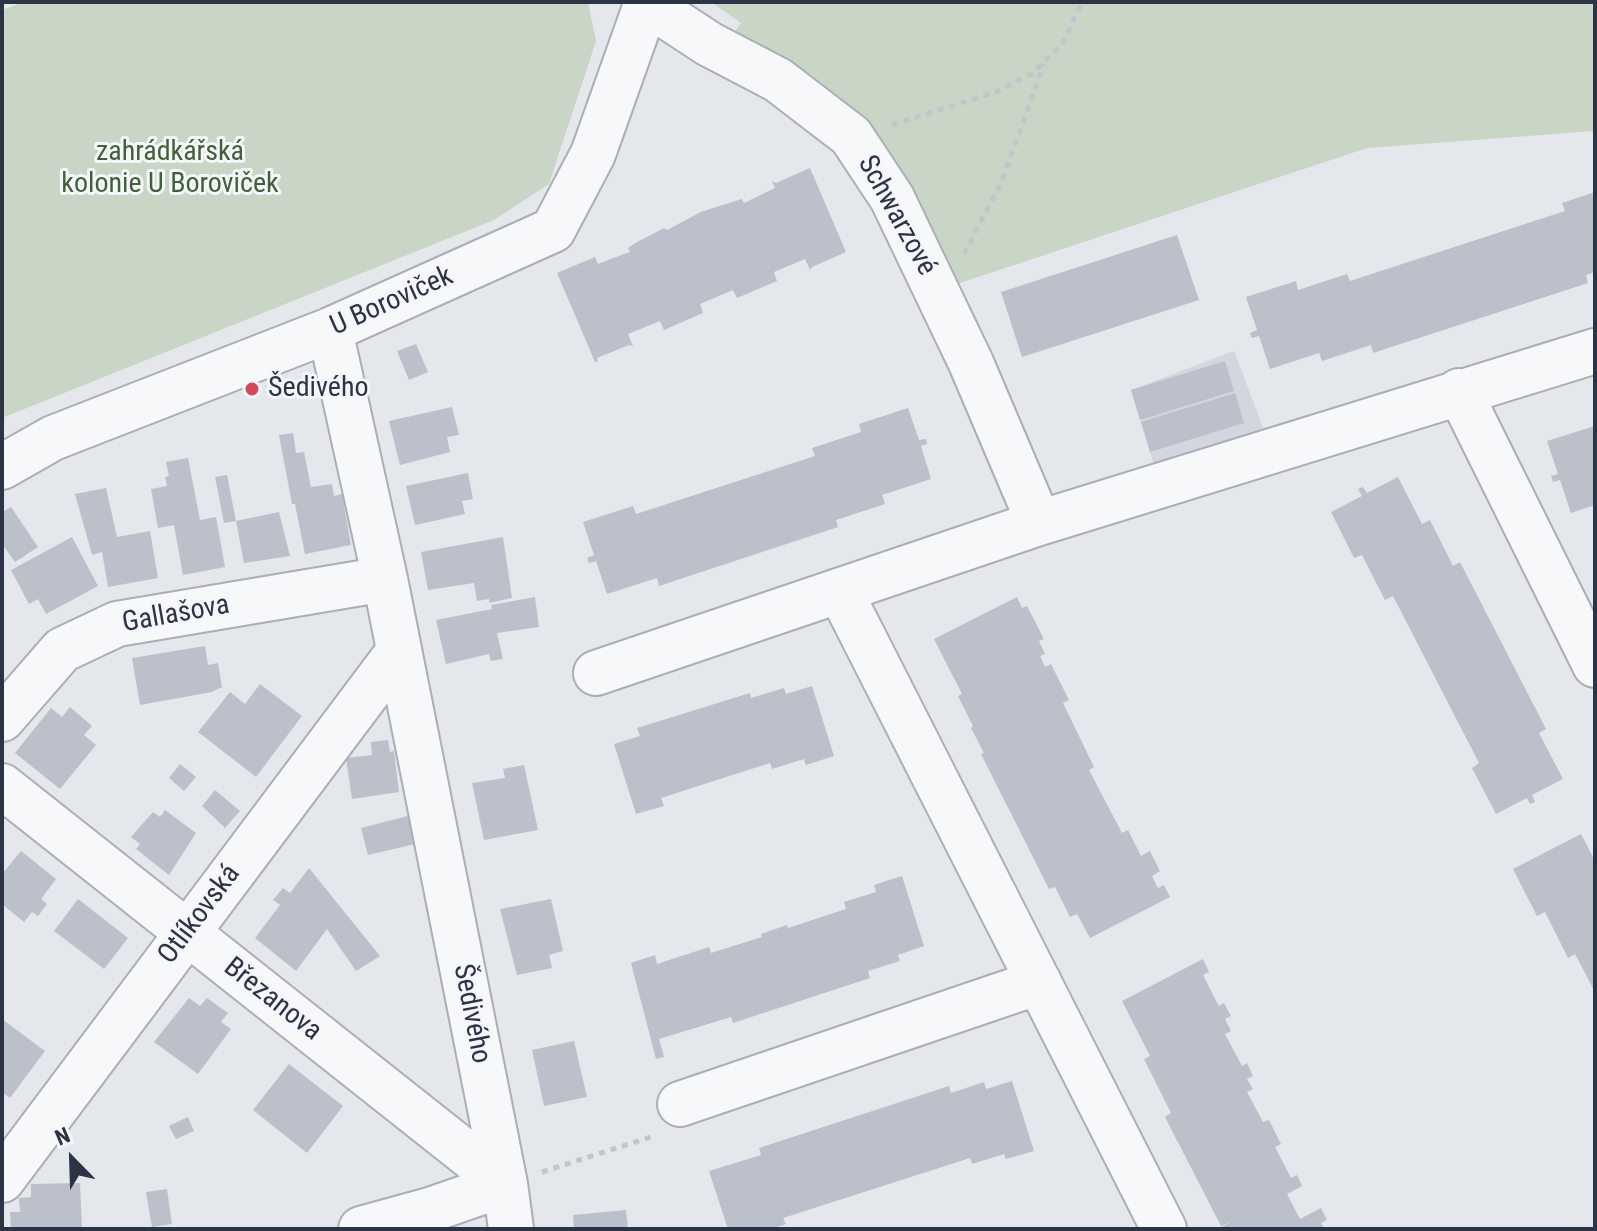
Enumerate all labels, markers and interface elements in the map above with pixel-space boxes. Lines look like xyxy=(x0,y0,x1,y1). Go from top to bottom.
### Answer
park label: zahrádkářská kolonie U Boroviček xyxy=(61,136,279,202)
street label: Schwarzové xyxy=(849,150,943,282)
street label: U Boroviček xyxy=(325,260,459,344)
place label: Šedivého xyxy=(268,372,368,406)
marker: Šedivého xyxy=(243,380,261,398)
street label: Gallašova xyxy=(120,589,232,641)
street label: Otlíkovská xyxy=(152,859,248,971)
street label: Březanova xyxy=(216,951,328,1049)
street label: Šedivého xyxy=(445,961,497,1067)
north arrow xyxy=(32,1119,112,1199)
text: N xyxy=(51,1122,74,1151)

